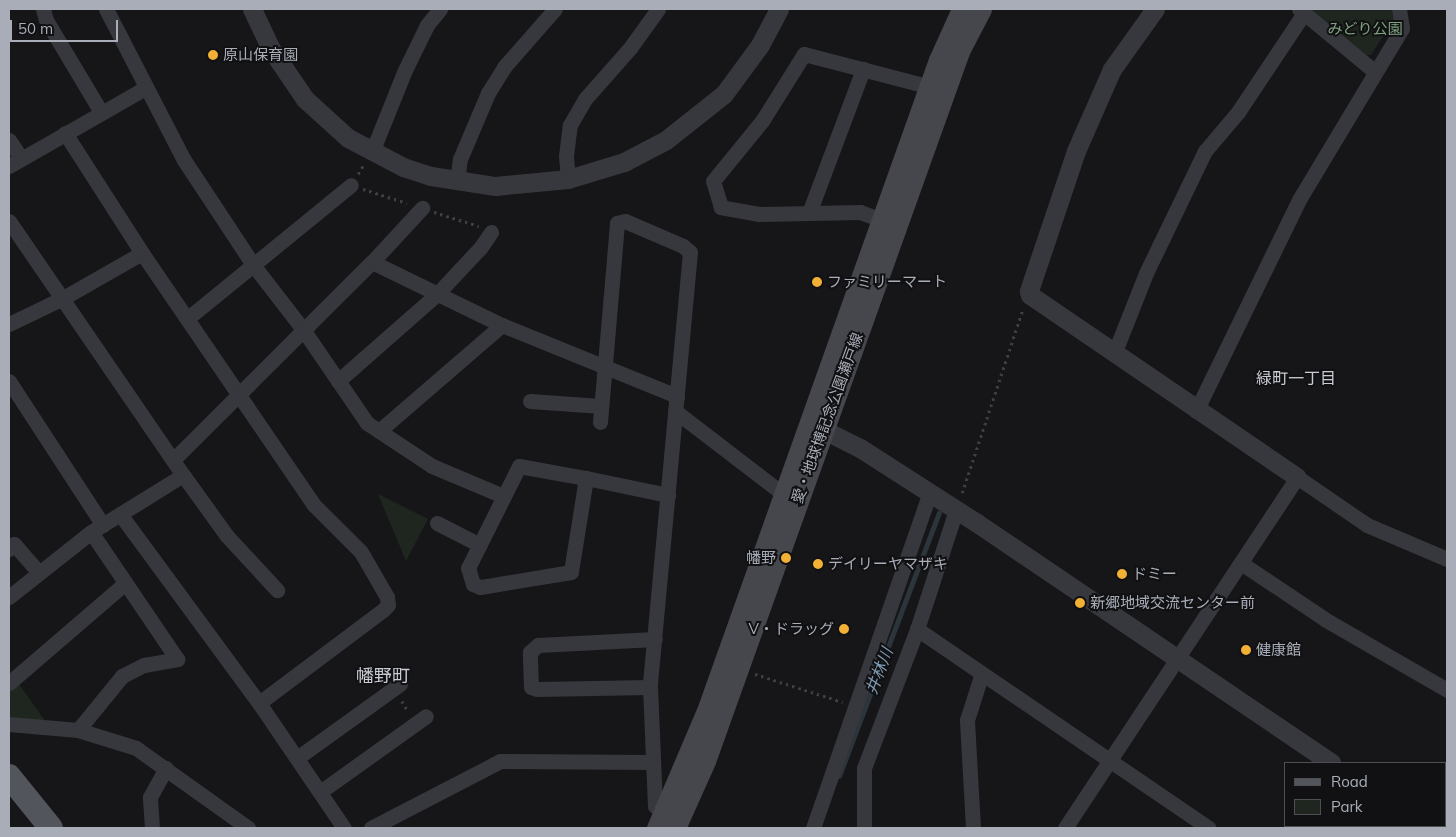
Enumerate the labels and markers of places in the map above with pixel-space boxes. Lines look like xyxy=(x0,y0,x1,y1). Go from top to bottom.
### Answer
place label: 原山保育園 xyxy=(223,46,298,64)
marker: 原山保育園 xyxy=(207,49,219,61)
place label: ファミリーマート xyxy=(827,273,947,291)
marker: ファミリーマート xyxy=(811,276,823,288)
place label: 幡野 xyxy=(746,549,776,567)
marker: 幡野 xyxy=(780,552,792,564)
place label: デイリーヤマザキ xyxy=(828,555,948,573)
marker: デイリーヤマザキ xyxy=(812,558,824,570)
place label: ドミー xyxy=(1132,565,1177,583)
marker: ドミー xyxy=(1116,568,1128,580)
place label: 新郷地域交流センター前 xyxy=(1090,594,1255,612)
marker: 新郷地域交流センター前 xyxy=(1074,597,1086,609)
place label: V・ドラッグ xyxy=(749,620,834,638)
marker: V・ドラッグ xyxy=(838,623,850,635)
place label: 健康館 xyxy=(1256,641,1301,659)
marker: 健康館 xyxy=(1240,644,1252,656)

